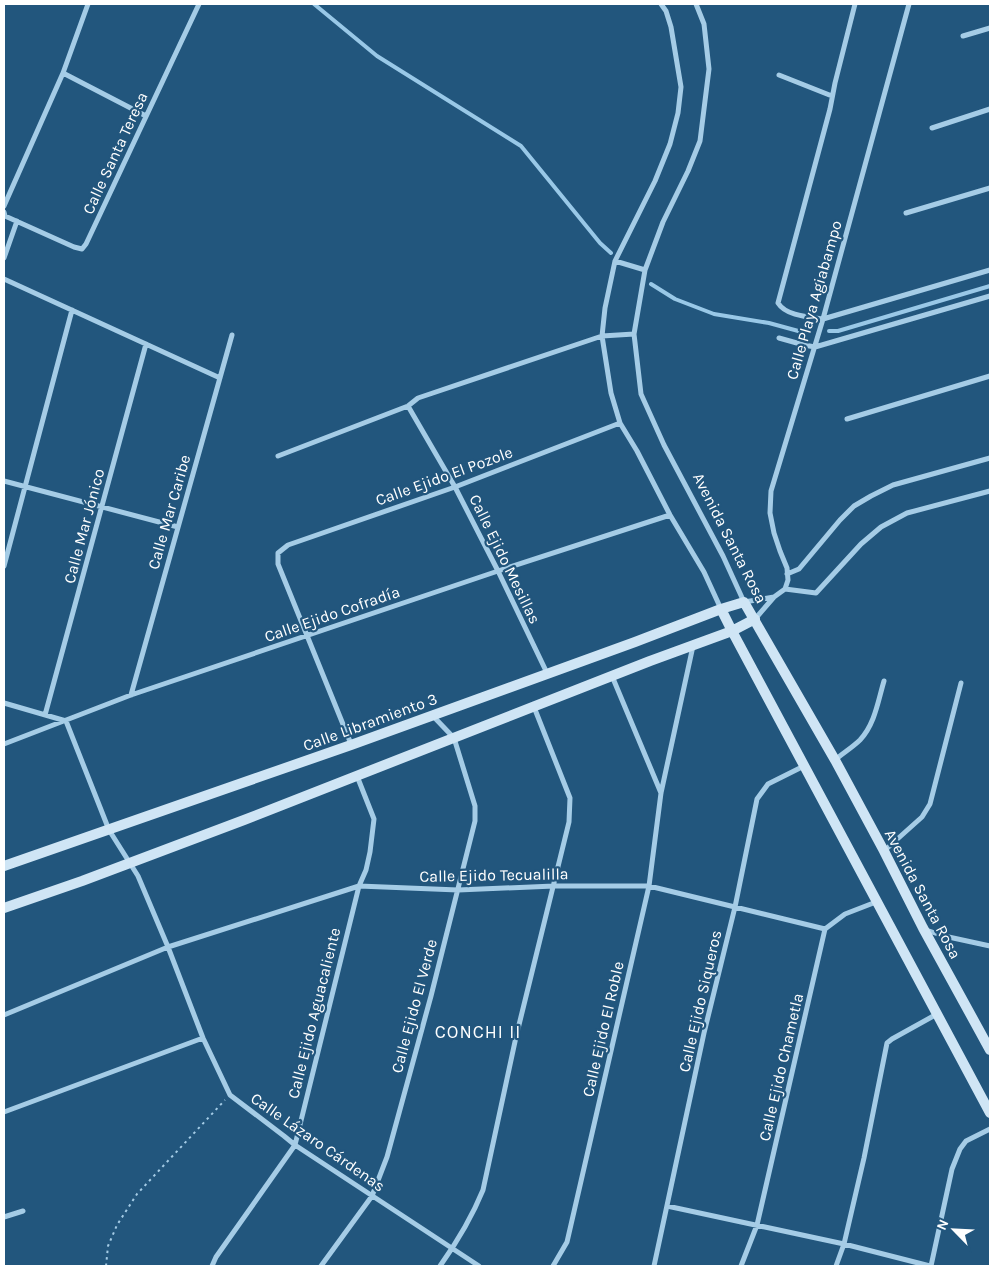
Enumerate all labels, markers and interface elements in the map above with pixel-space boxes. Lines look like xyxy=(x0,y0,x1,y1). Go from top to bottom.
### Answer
street label: Calle Santa Teresa xyxy=(78,89,152,217)
street label: Calle Playa Agiabampo xyxy=(782,218,846,382)
street label: Calle Ejido El Pozole xyxy=(373,442,515,510)
street label: Calle Mar Caribe xyxy=(144,452,194,572)
street label: Calle Mar Jónico xyxy=(60,466,108,586)
street label: Avenida Santa Rosa xyxy=(689,469,771,607)
street label: Calle Ejido Mesillas xyxy=(465,491,545,627)
street label: Calle Ejido Cofradía xyxy=(262,582,402,646)
street label: Calle Libramiento 3 xyxy=(300,689,440,755)
street label: Avenida Santa Rosa xyxy=(881,826,965,962)
street label: Calle Ejido Tecualilla xyxy=(419,864,569,886)
street label: Calle Ejido Aguacaliente xyxy=(284,926,344,1100)
street label: Calle Ejido Siqueros xyxy=(674,928,726,1074)
street label: Calle Ejido El Verde xyxy=(387,937,441,1075)
street label: Calle Ejido El Roble xyxy=(578,959,628,1099)
street label: Calle Ejido Chametla xyxy=(755,991,807,1143)
district label: CONCHI II xyxy=(435,1021,521,1043)
street label: Calle Lázaro Cárdenas xyxy=(247,1088,389,1196)
north arrow xyxy=(929,1205,979,1255)
text: N xyxy=(933,1217,952,1233)

